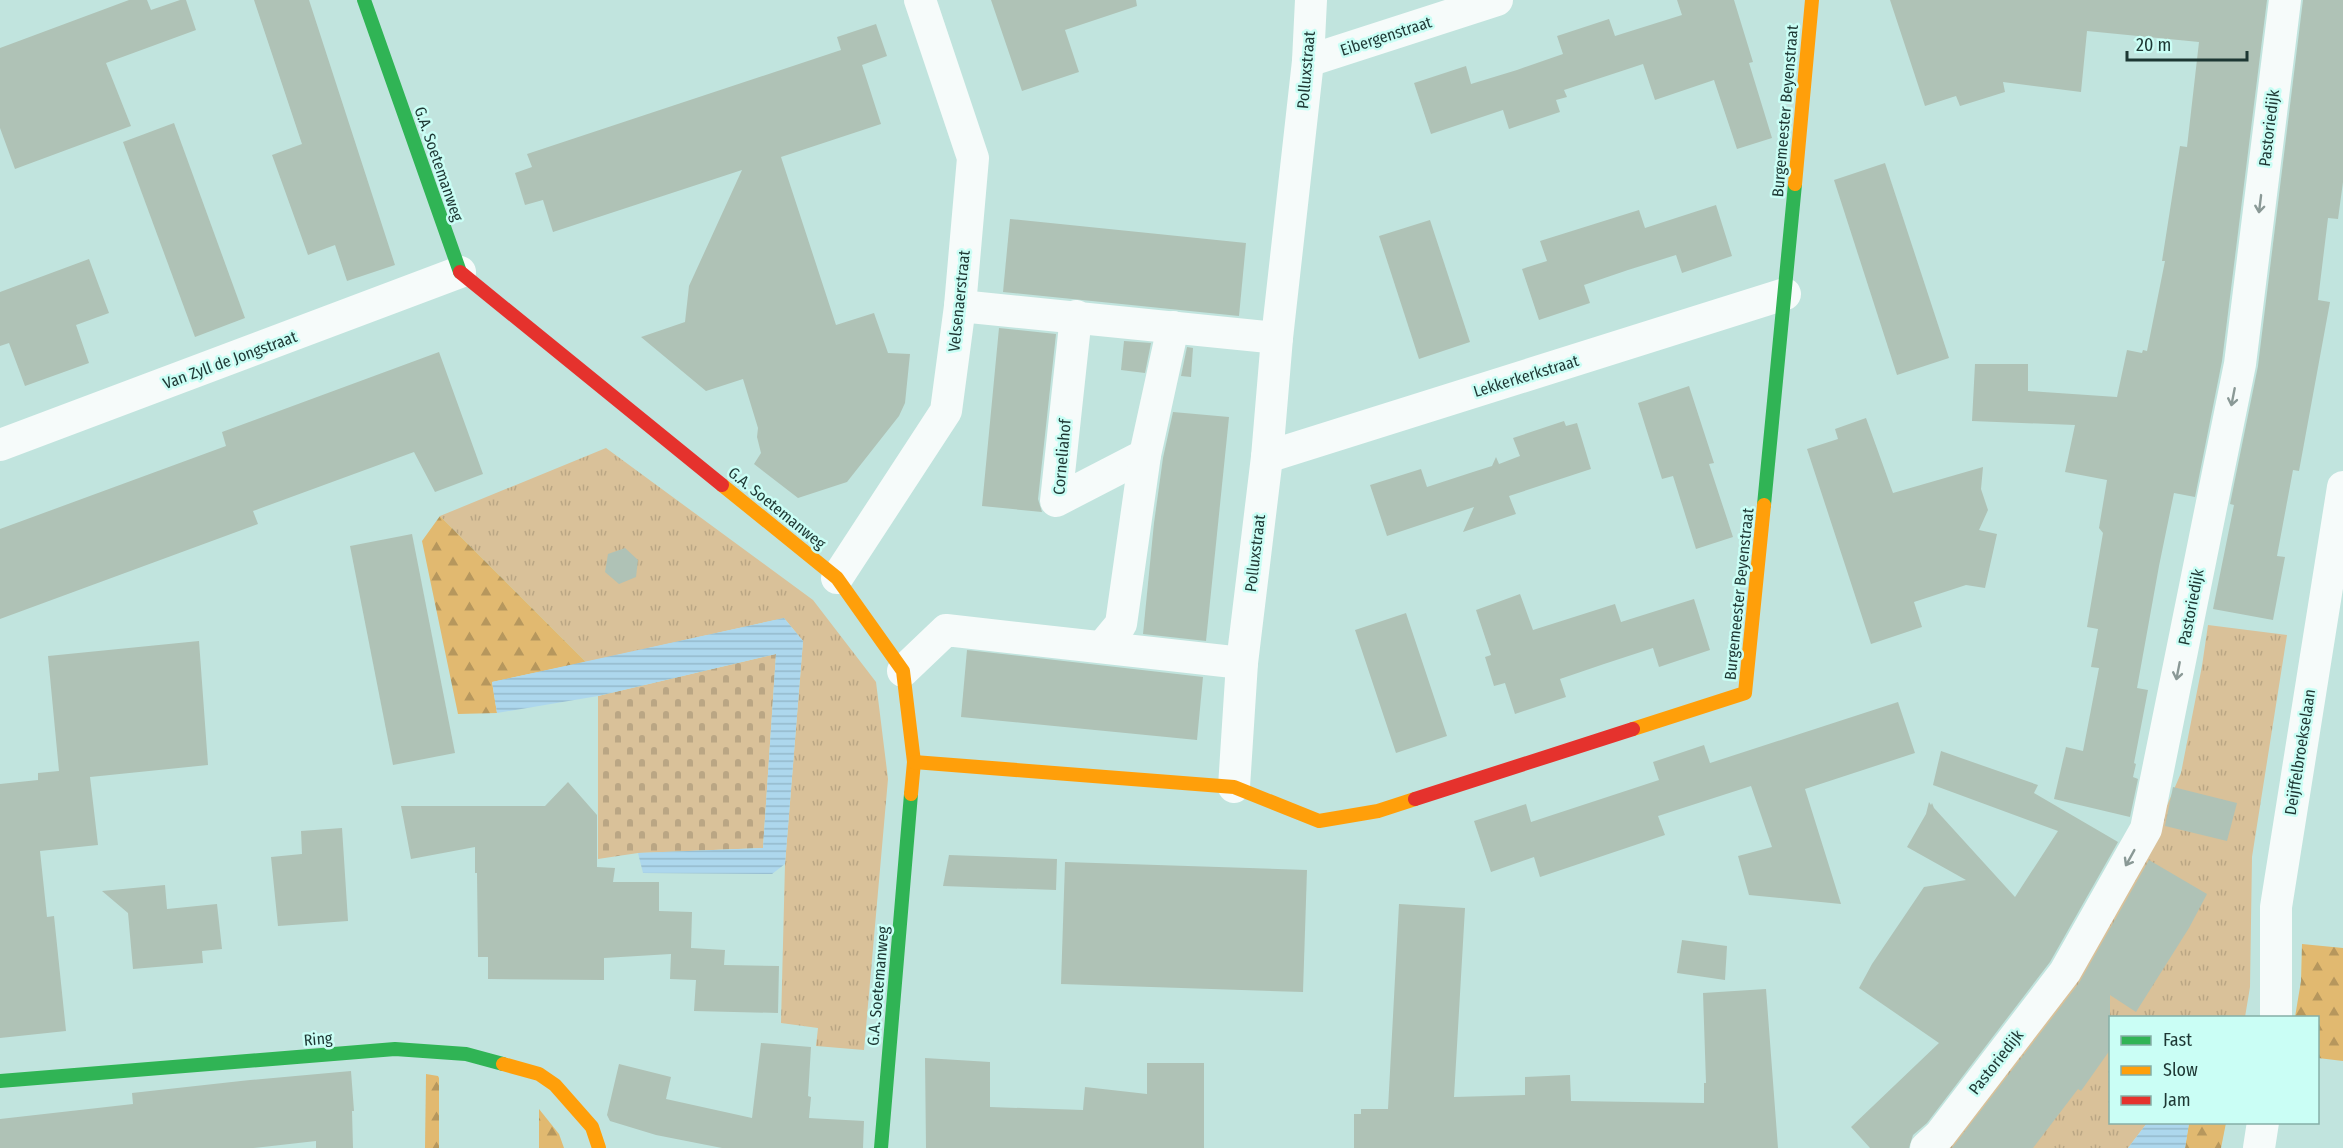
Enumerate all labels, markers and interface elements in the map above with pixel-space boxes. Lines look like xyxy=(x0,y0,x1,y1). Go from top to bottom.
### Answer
street label: Eibergenstraat xyxy=(1338,12,1435,60)
street label: Burgemeester Beyenstraat xyxy=(1768,23,1802,198)
scale bar xyxy=(2127,24,2247,62)
street label: Polluxstraat xyxy=(1293,30,1319,110)
text: 20 m xyxy=(2136,34,2171,56)
street label: Pastoriedijk xyxy=(2255,88,2283,167)
street label: G.A. Soetemanweg xyxy=(411,104,468,224)
one-way arrow xyxy=(2254,194,2265,213)
street label: Velsenaerstraat xyxy=(944,248,974,353)
street label: Van Zyll de Jongstraat xyxy=(160,327,300,393)
street label: Lekkerkerkstraat xyxy=(1471,351,1582,401)
one-way arrow xyxy=(2227,387,2238,406)
street label: Corneliahof xyxy=(1049,417,1075,496)
street label: G.A. Soetemanweg xyxy=(724,463,830,553)
street label: Burgemeester Beyenstraat xyxy=(1721,506,1758,681)
street label: Polluxstraat xyxy=(1241,512,1269,593)
street label: Pastoriedijk xyxy=(2174,567,2208,647)
one-way arrow xyxy=(2172,660,2183,680)
street label: Deijffelbroekselaan xyxy=(2281,688,2319,816)
one-way arrow xyxy=(2123,849,2135,866)
street label: G.A. Soetemanweg xyxy=(863,925,893,1047)
legend xyxy=(2109,1016,2319,1124)
street label: Pastoriedijk xyxy=(1965,1025,2028,1098)
street label: Ring xyxy=(303,1028,334,1050)
text: Fast xyxy=(2163,1029,2192,1051)
text: Slow xyxy=(2163,1059,2198,1081)
text: Jam xyxy=(2163,1089,2191,1111)

